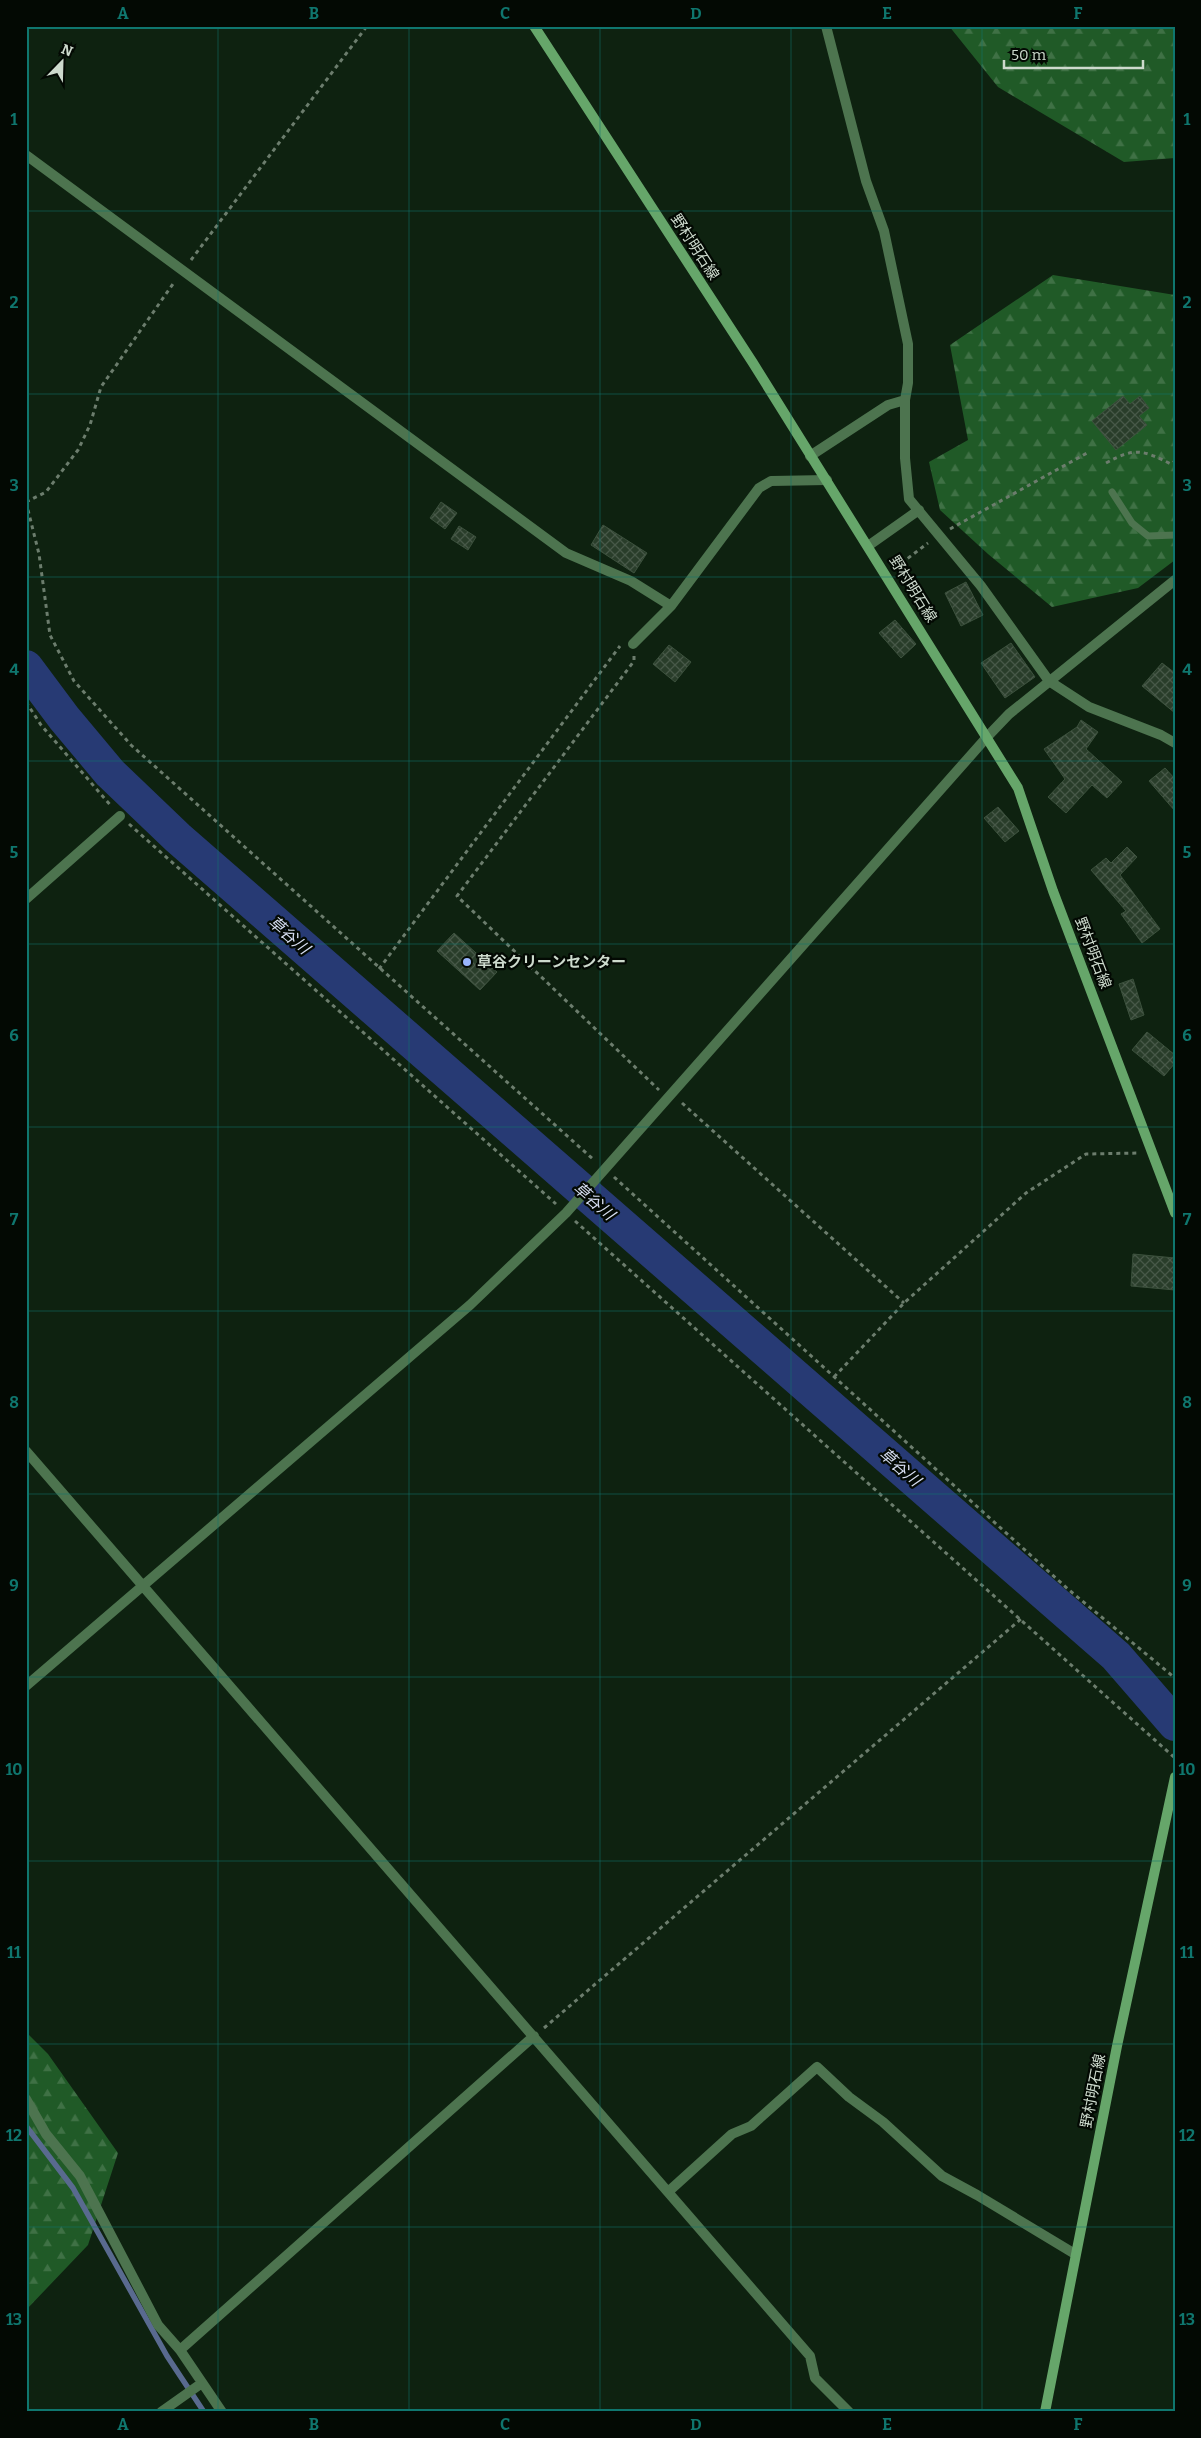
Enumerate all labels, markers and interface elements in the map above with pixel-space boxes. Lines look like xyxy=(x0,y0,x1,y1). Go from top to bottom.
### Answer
text: A xyxy=(117,4,129,23)
text: B xyxy=(309,4,319,23)
text: C xyxy=(500,4,510,23)
text: D xyxy=(690,4,702,23)
text: E xyxy=(882,4,892,23)
text: F xyxy=(1074,4,1083,23)
north arrow xyxy=(38,38,88,88)
scale bar xyxy=(1004,38,1142,70)
text: N xyxy=(59,41,75,61)
text: 50 m xyxy=(1011,46,1047,64)
text: 1 xyxy=(11,110,18,129)
text: 1 xyxy=(1184,110,1191,129)
street label: 野村明石線 xyxy=(667,211,723,283)
text: 2 xyxy=(9,293,19,312)
text: 2 xyxy=(1182,293,1192,312)
text: 3 xyxy=(9,476,19,495)
text: 3 xyxy=(1182,476,1192,495)
street label: 野村明石線 xyxy=(885,552,941,626)
text: 4 xyxy=(9,660,19,679)
text: 4 xyxy=(1182,660,1192,679)
text: 5 xyxy=(10,843,19,862)
text: 5 xyxy=(1183,843,1192,862)
water label: 草谷川 xyxy=(265,912,315,959)
street label: 野村明石線 xyxy=(1071,915,1115,991)
place label: 草谷クリーンセンター xyxy=(477,953,626,971)
marker: 草谷クリーンセンター xyxy=(461,956,473,968)
text: 6 xyxy=(9,1026,19,1045)
text: 6 xyxy=(1182,1026,1192,1045)
water label: 草谷川 xyxy=(570,1178,620,1225)
text: 7 xyxy=(10,1210,19,1229)
text: 7 xyxy=(1183,1210,1192,1229)
text: 8 xyxy=(9,1393,19,1412)
text: 8 xyxy=(1182,1393,1192,1412)
water label: 草谷川 xyxy=(876,1444,926,1491)
text: 9 xyxy=(9,1576,19,1595)
text: 9 xyxy=(1182,1576,1192,1595)
text: 10 xyxy=(5,1760,23,1779)
text: 10 xyxy=(1178,1760,1196,1779)
text: 11 xyxy=(7,1943,21,1962)
text: 11 xyxy=(1180,1943,1194,1962)
street label: 野村明石線 xyxy=(1077,2052,1109,2130)
text: 12 xyxy=(6,2126,22,2145)
text: 12 xyxy=(1179,2126,1195,2145)
text: 13 xyxy=(6,2310,22,2329)
text: 13 xyxy=(1179,2310,1195,2329)
text: A xyxy=(117,2415,129,2434)
text: B xyxy=(309,2415,319,2434)
text: C xyxy=(500,2415,510,2434)
text: D xyxy=(690,2415,702,2434)
text: E xyxy=(882,2415,892,2434)
text: F xyxy=(1074,2415,1083,2434)

